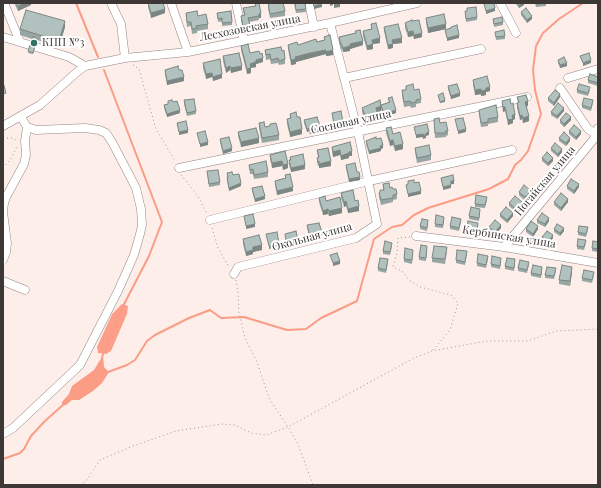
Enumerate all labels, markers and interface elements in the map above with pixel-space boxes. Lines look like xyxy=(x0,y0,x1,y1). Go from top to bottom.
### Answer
street label: Лесхозовская улица xyxy=(199,12,301,44)
place label: КПП №3 xyxy=(42,36,84,50)
marker: КПП №3 xyxy=(29,38,39,48)
street label: Сосновая улица xyxy=(310,107,392,137)
street label: Ногайская улица xyxy=(512,143,578,219)
street label: Окольная улица xyxy=(271,220,353,254)
street label: Кербинская улица xyxy=(461,223,557,251)

